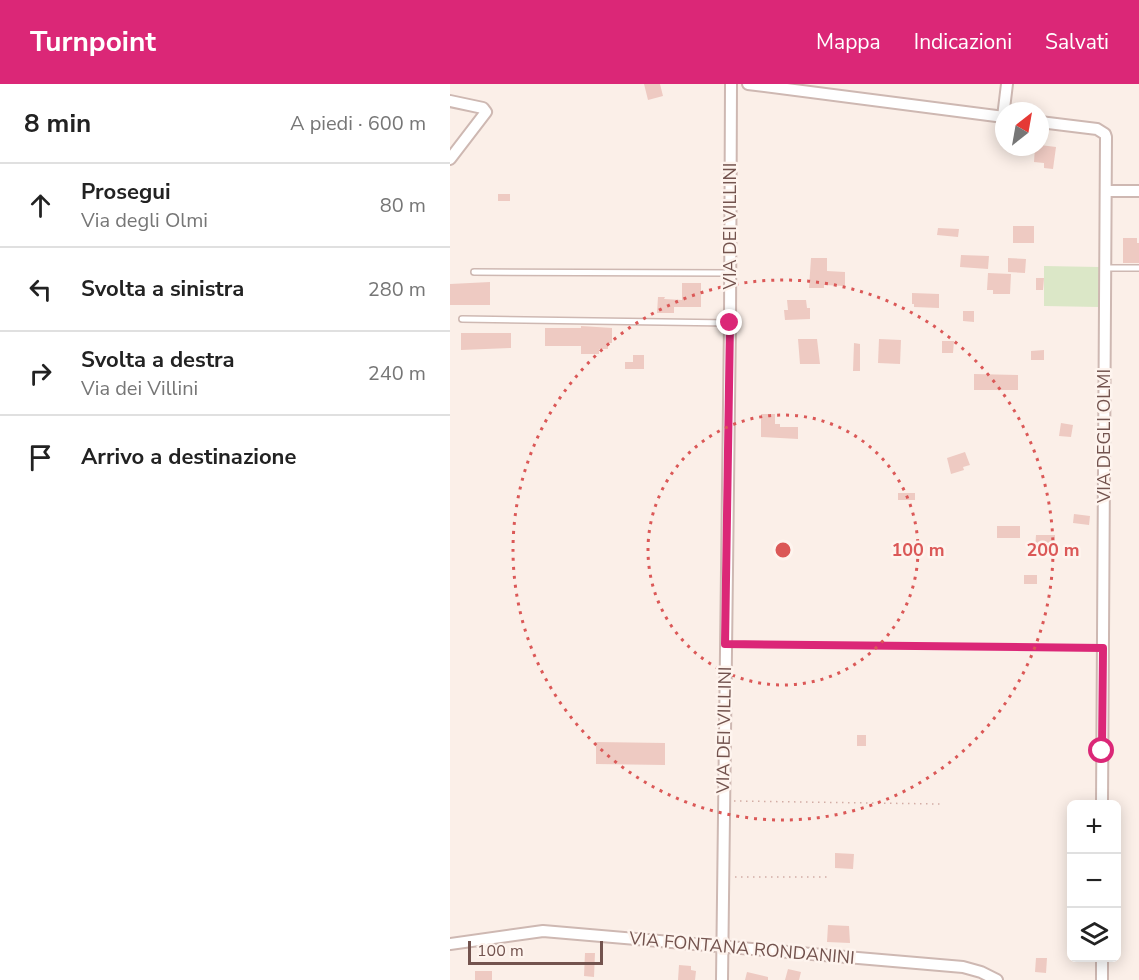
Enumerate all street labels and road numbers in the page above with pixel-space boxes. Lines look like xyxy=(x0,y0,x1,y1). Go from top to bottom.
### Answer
street label: VIA DEI VILLINI xyxy=(718,163,742,290)
street label: VIA DEGLI OLMI xyxy=(1092,369,1116,504)
street label: VIA DEI VILLINI xyxy=(711,666,737,795)
street label: VIA FONTANA RONDANINI xyxy=(627,926,856,970)

